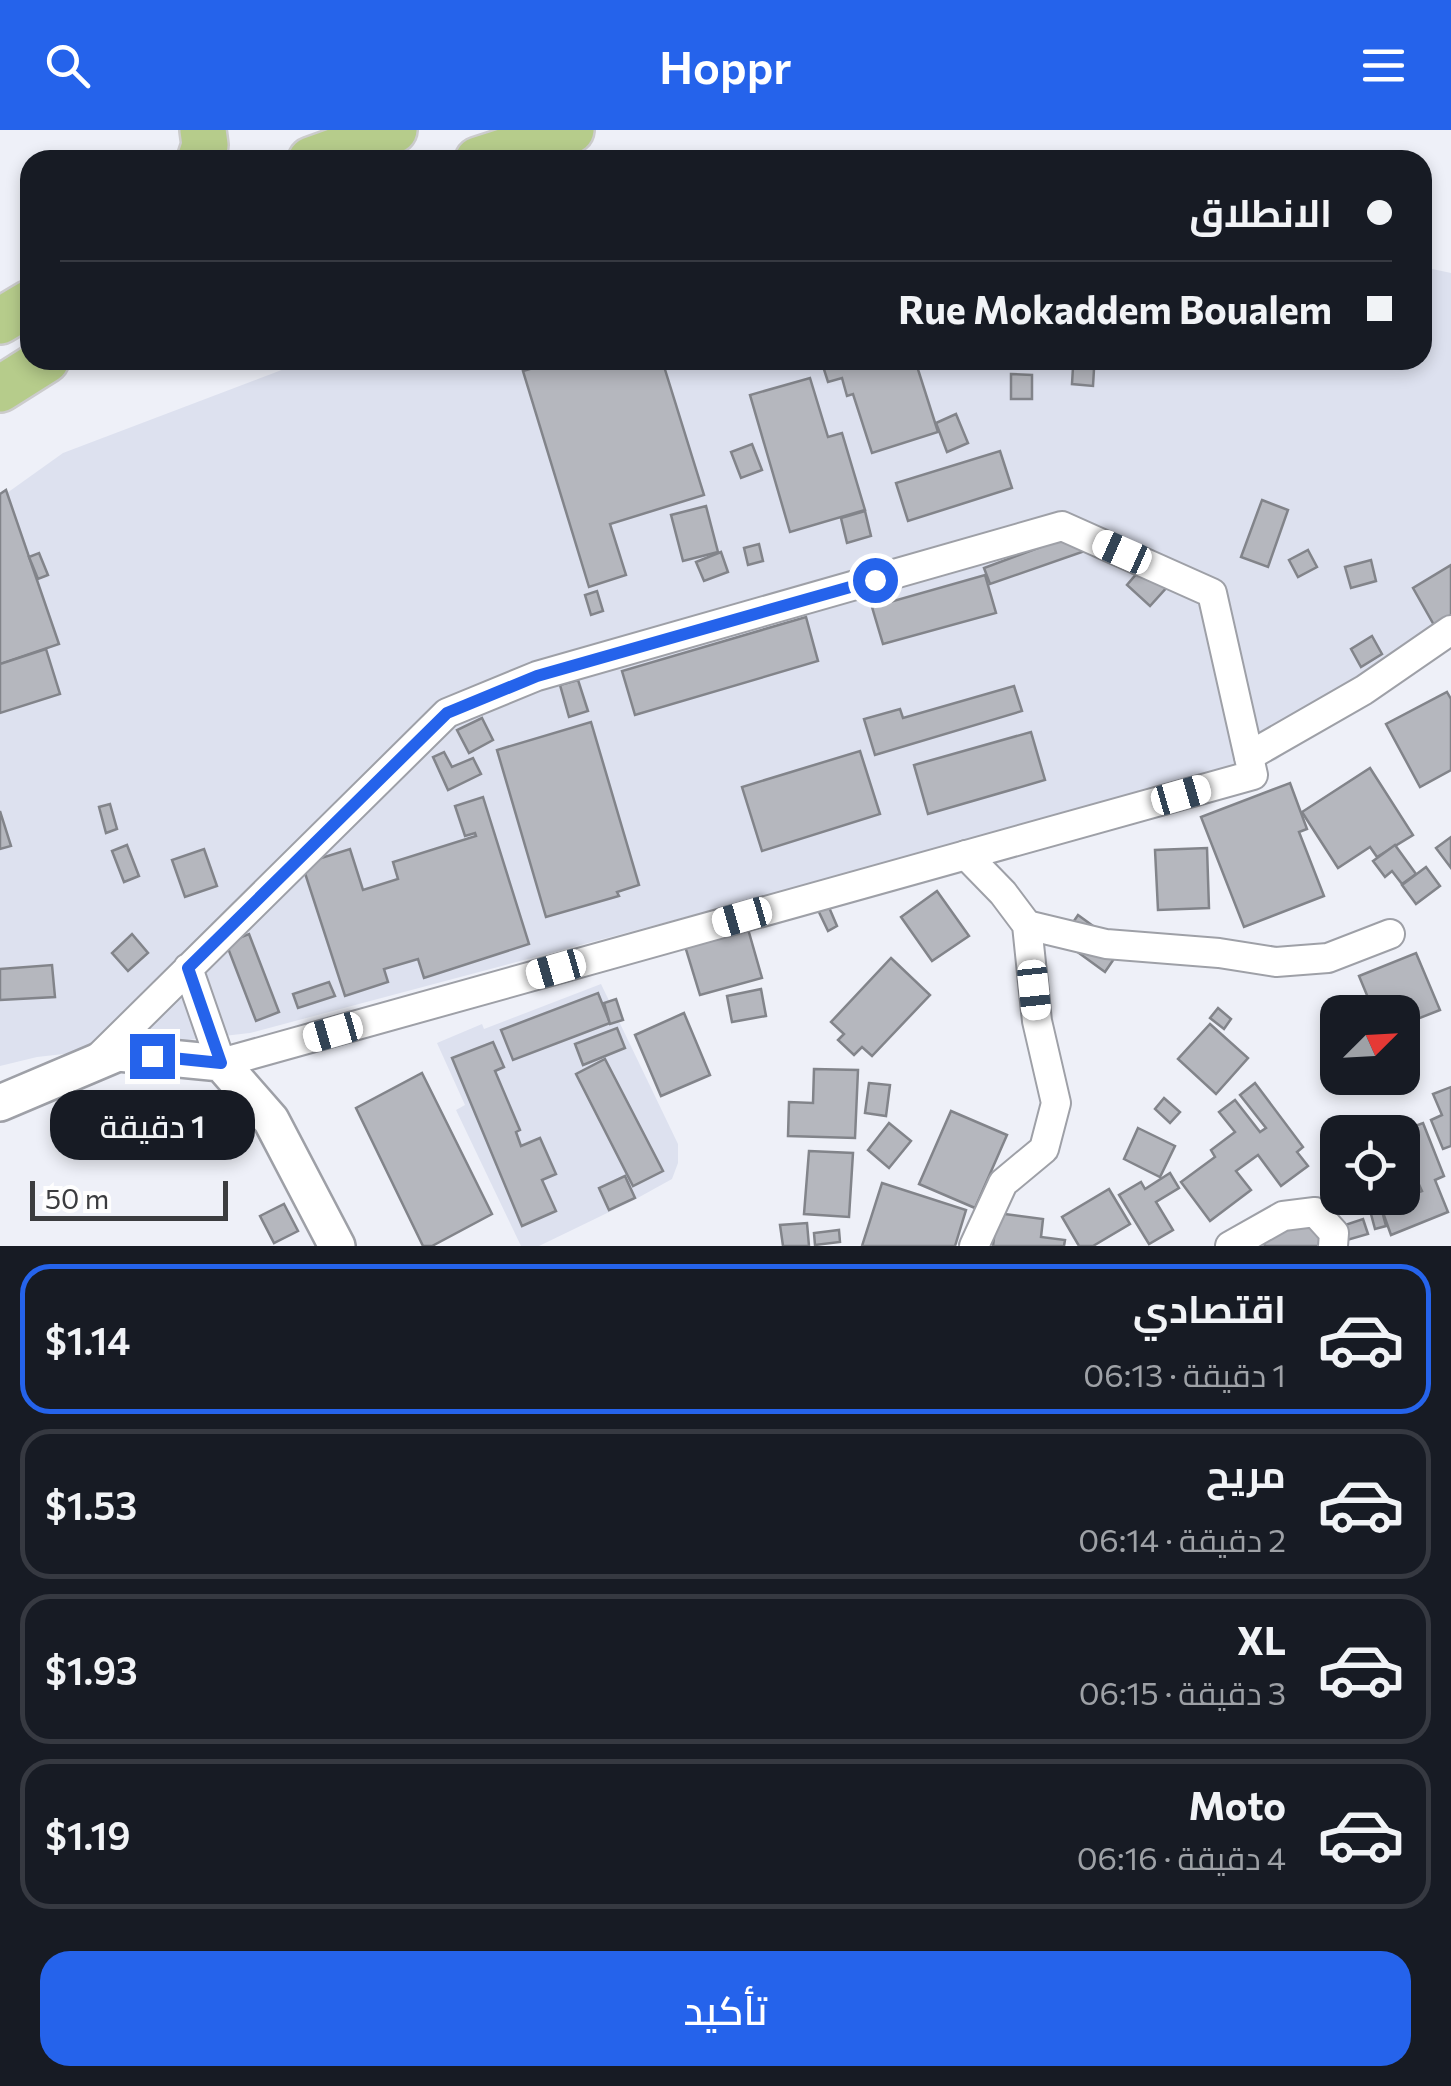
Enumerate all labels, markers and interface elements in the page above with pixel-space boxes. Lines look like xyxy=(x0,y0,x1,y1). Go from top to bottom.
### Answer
icon: search xyxy=(40,38,95,93)
text: Hoppr xyxy=(659,38,792,93)
icon: menu xyxy=(1356,38,1411,93)
text: الانطلاق xyxy=(1189,188,1332,235)
text: Rue Mokaddem Boualem xyxy=(898,285,1332,332)
car xyxy=(1088,526,1156,578)
route start xyxy=(853,558,898,603)
car xyxy=(1148,772,1214,818)
car xyxy=(709,894,775,940)
car xyxy=(523,946,589,992)
car xyxy=(1016,959,1052,1021)
north arrow xyxy=(1320,995,1420,1095)
map controls xyxy=(1320,995,1420,1215)
car xyxy=(300,1009,366,1055)
route end xyxy=(130,1034,175,1079)
callout: 1 دقيقة xyxy=(49,1091,254,1161)
text: 1 دقيقة xyxy=(100,1105,205,1145)
button: locate xyxy=(1320,1115,1420,1215)
scale bar xyxy=(30,1176,228,1220)
text: 50 m xyxy=(45,1181,109,1215)
text: اقتصادي xyxy=(1133,1284,1286,1331)
icon: car xyxy=(1316,1294,1406,1384)
text: $1.14 xyxy=(45,1316,130,1363)
text: 1 دقيقة · 06:13 xyxy=(1083,1354,1286,1394)
text: مريح xyxy=(1206,1449,1286,1496)
icon: car xyxy=(1316,1459,1406,1549)
text: $1.53 xyxy=(45,1481,137,1528)
text: 2 دقيقة · 06:14 xyxy=(1078,1519,1286,1559)
text: XL xyxy=(1237,1616,1286,1663)
icon: car xyxy=(1316,1624,1406,1714)
text: $1.93 xyxy=(45,1646,138,1693)
text: 3 دقيقة · 06:15 xyxy=(1079,1672,1286,1712)
text: Moto xyxy=(1188,1781,1286,1828)
icon: car xyxy=(1316,1789,1406,1879)
text: $1.19 xyxy=(45,1811,131,1858)
text: 4 دقيقة · 06:16 xyxy=(1077,1837,1286,1877)
button: تأكيد xyxy=(40,1951,1411,2066)

